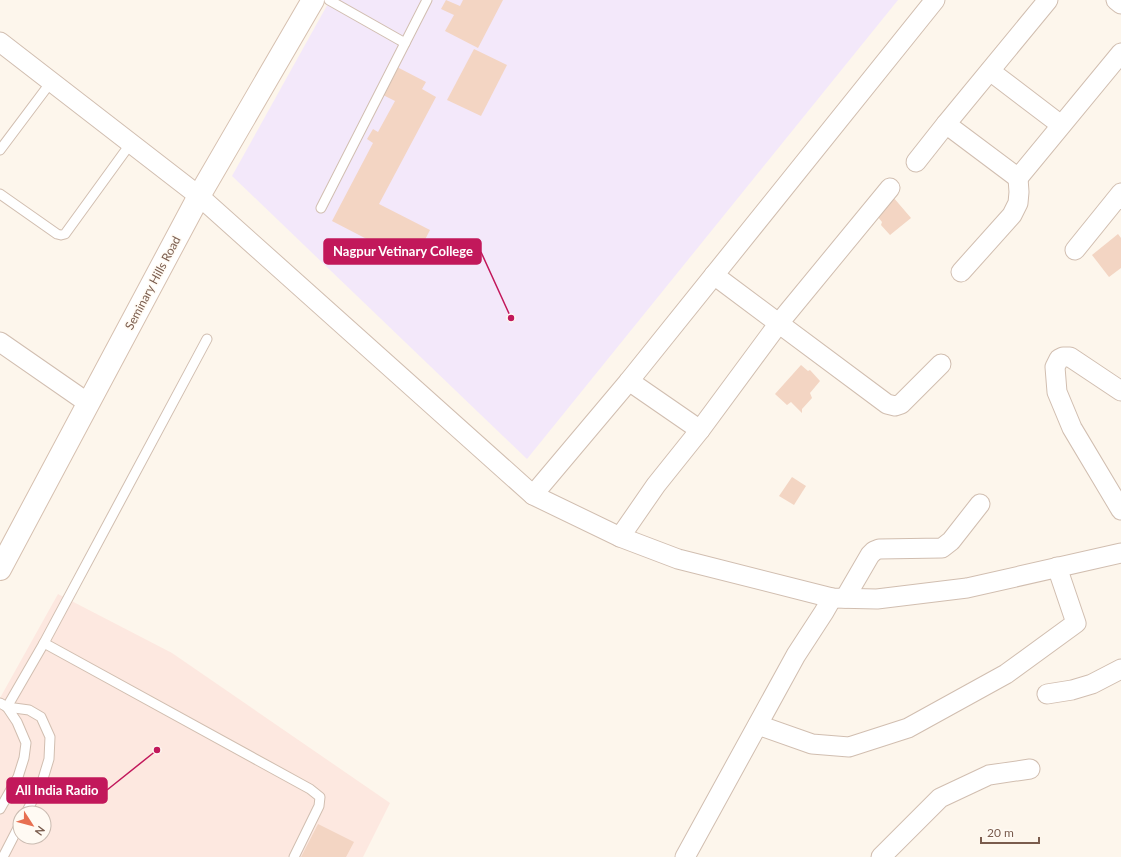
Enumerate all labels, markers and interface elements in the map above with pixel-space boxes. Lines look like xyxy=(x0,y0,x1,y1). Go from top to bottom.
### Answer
street label: Seminary Hills Road xyxy=(122,233,184,332)
callout: Nagpur Vetinary College xyxy=(324,239,481,264)
text: Nagpur Vetinary College xyxy=(333,243,473,259)
callout: All India Radio xyxy=(7,778,107,803)
text: All India Radio xyxy=(14,782,99,798)
north arrow xyxy=(12,805,52,845)
scale bar xyxy=(981,819,1039,845)
text: N xyxy=(33,824,48,838)
text: 20 m xyxy=(987,825,1014,840)

